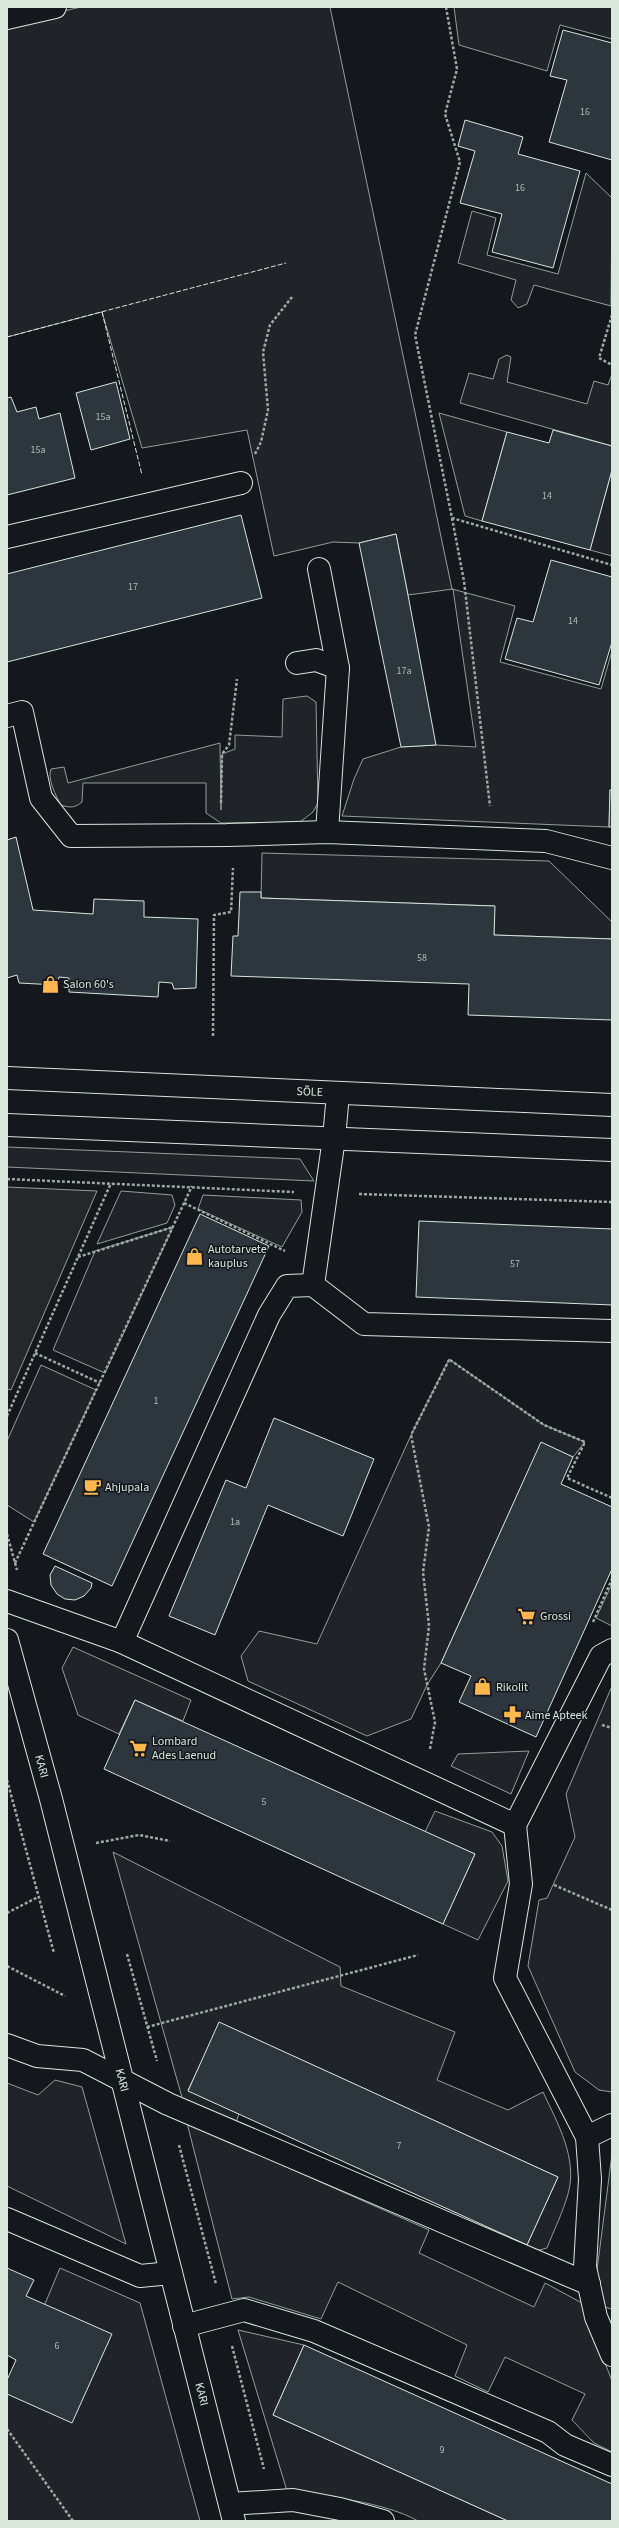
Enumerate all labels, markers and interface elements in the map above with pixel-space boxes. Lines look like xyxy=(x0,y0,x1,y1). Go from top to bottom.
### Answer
house number: 16 xyxy=(580,105,590,119)
house number: 16 xyxy=(515,181,525,195)
house number: 15a xyxy=(96,410,110,424)
house number: 15a xyxy=(31,443,45,457)
house number: 14 xyxy=(542,489,552,503)
house number: 17 xyxy=(128,580,138,594)
house number: 14 xyxy=(568,614,578,628)
house number: 17a xyxy=(397,664,411,678)
house number: 58 xyxy=(417,951,427,965)
shop icon: Salon 60's xyxy=(40,974,60,994)
place label: Salon 60's xyxy=(63,976,114,993)
street label: SÕLE xyxy=(296,1083,323,1101)
place label: Autotarvete kauplus xyxy=(208,1241,267,1272)
shop icon: Autotarvete kauplus xyxy=(185,1246,205,1266)
house number: 57 xyxy=(510,1257,520,1271)
house number: 1 xyxy=(154,1394,159,1408)
cafe icon: Ahjupala xyxy=(82,1477,102,1497)
place label: Ahjupala xyxy=(105,1479,149,1496)
house number: 1a xyxy=(230,1515,240,1529)
supermarket icon: Grossi xyxy=(517,1606,537,1626)
place label: Grossi xyxy=(540,1608,571,1625)
shop icon: Rikolit xyxy=(473,1677,493,1697)
place label: Rikolit xyxy=(496,1679,528,1696)
pharmacy icon: Aime Apteek xyxy=(502,1705,522,1725)
place label: Aime Apteek xyxy=(525,1707,588,1724)
place label: Lombard Ades Laenud xyxy=(152,1733,216,1764)
supermarket icon: Lombard Ades Laenud xyxy=(129,1738,149,1758)
street label: KARI xyxy=(30,1753,53,1780)
house number: 5 xyxy=(262,1795,267,1809)
street label: KARI xyxy=(111,2067,133,2094)
house number: 7 xyxy=(397,2139,402,2153)
house number: 6 xyxy=(55,2339,60,2353)
street label: KARI xyxy=(190,2381,212,2408)
house number: 9 xyxy=(440,2443,445,2457)

